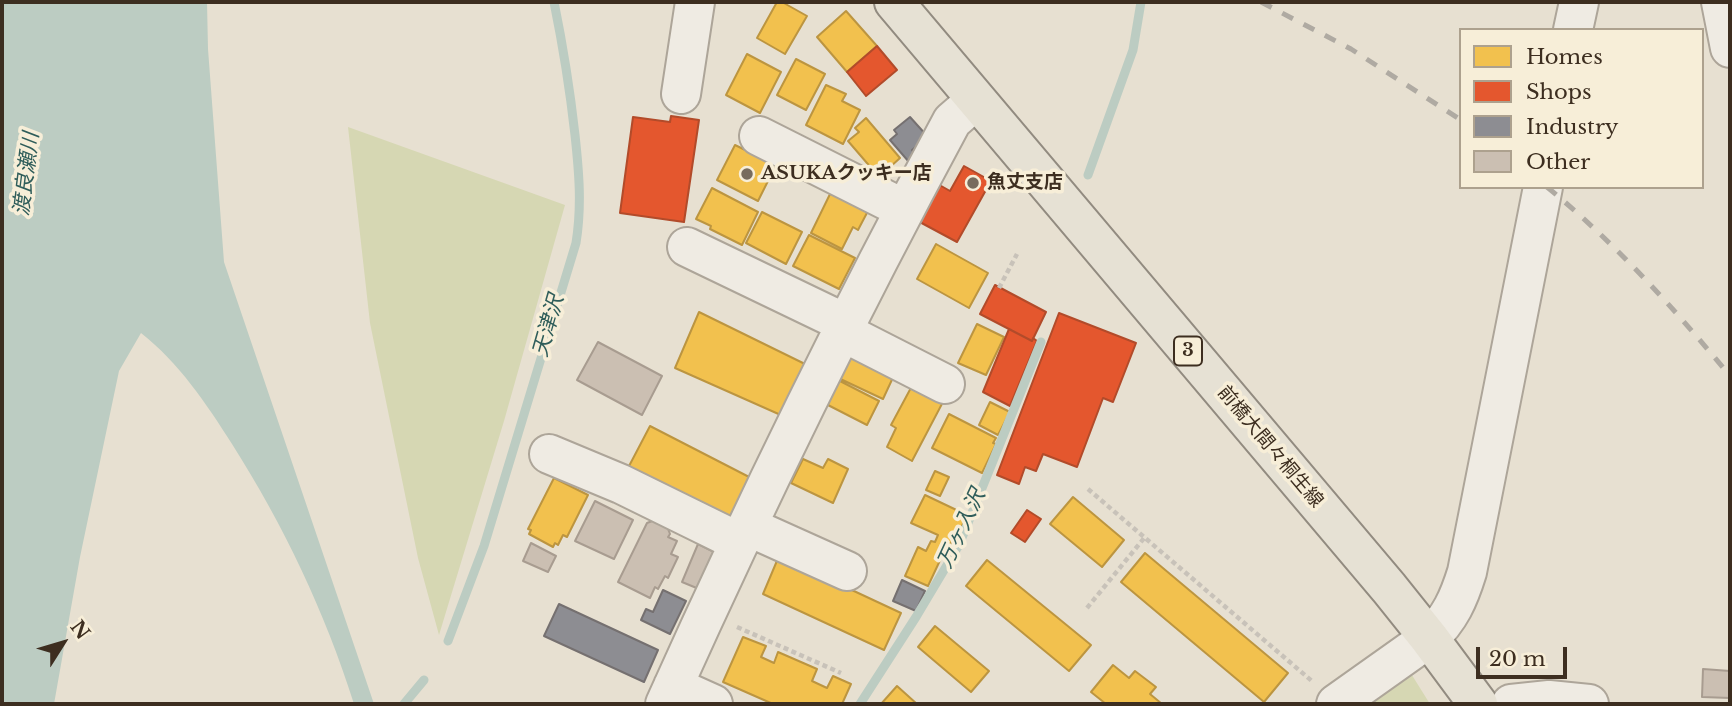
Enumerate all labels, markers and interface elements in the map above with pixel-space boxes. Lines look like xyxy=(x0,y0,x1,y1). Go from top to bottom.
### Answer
legend xyxy=(1459,28,1704,189)
text: Homes xyxy=(1526,44,1603,70)
text: Shops xyxy=(1526,79,1592,105)
text: Industry xyxy=(1526,114,1618,140)
water label: 渡良瀬川 xyxy=(9,131,45,217)
text: Other xyxy=(1526,149,1590,175)
place label: ASUKAクッキー店 xyxy=(761,163,932,185)
marker: ASUKAクッキー店 xyxy=(739,166,755,182)
place label: 魚丈支店 xyxy=(987,172,1063,194)
marker: 魚丈支店 xyxy=(965,175,981,191)
water label: 天津沢 xyxy=(528,292,570,360)
road number: 3 xyxy=(1174,337,1202,366)
street label: 前橋大間々桐生線 xyxy=(1212,381,1328,513)
water label: 万ヶ入沢 xyxy=(933,486,991,572)
north arrow xyxy=(28,608,98,678)
text: N xyxy=(66,616,95,644)
scale bar xyxy=(1480,632,1571,676)
text: 20 m xyxy=(1489,646,1546,672)

